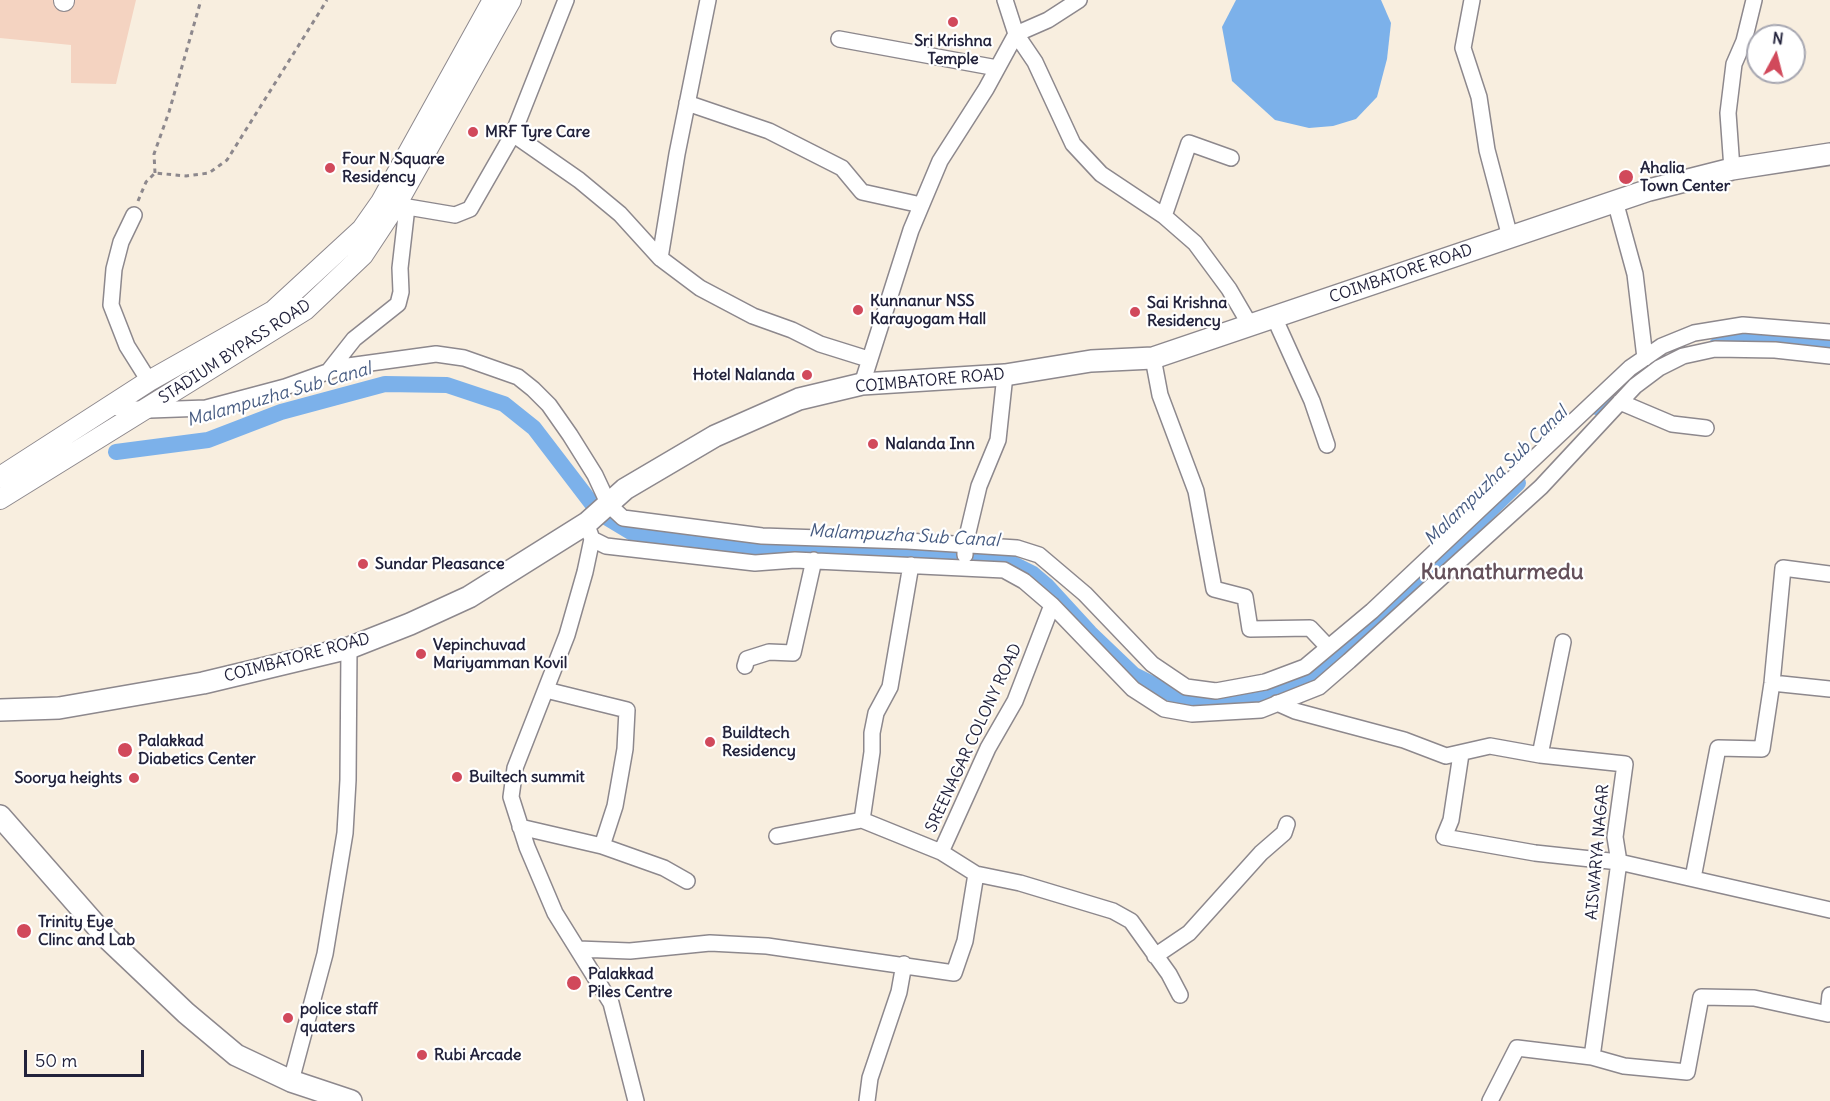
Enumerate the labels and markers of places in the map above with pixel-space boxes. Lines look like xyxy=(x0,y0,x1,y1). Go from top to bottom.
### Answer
marker: Sri Krishna Temple xyxy=(946,15,960,29)
place label: Sri Krishna Temple xyxy=(914,31,992,69)
place label: MRF Tyre Care xyxy=(485,122,590,142)
marker: MRF Tyre Care xyxy=(466,125,480,139)
place label: Four N Square Residency xyxy=(342,149,445,187)
place label: Ahalia Town Center xyxy=(1640,158,1730,196)
marker: Four N Square Residency xyxy=(323,161,337,175)
marker: Ahalia Town Center xyxy=(1617,168,1635,186)
place label: Kunnanur NSS Karayogam Hall xyxy=(870,291,986,329)
place label: Sai Krishna Residency xyxy=(1147,293,1227,331)
marker: Kunnanur NSS Karayogam Hall xyxy=(851,303,865,317)
marker: Sai Krishna Residency xyxy=(1128,305,1142,319)
place label: Hotel Nalanda xyxy=(693,365,795,385)
marker: Hotel Nalanda xyxy=(800,368,814,382)
place label: Nalanda Inn xyxy=(885,434,975,454)
marker: Nalanda Inn xyxy=(866,437,880,451)
place label: Sundar Pleasance xyxy=(375,554,505,574)
marker: Sundar Pleasance xyxy=(356,557,370,571)
place label: Vepinchuvad Mariyamman Kovil xyxy=(433,635,567,673)
marker: Vepinchuvad Mariyamman Kovil xyxy=(414,647,428,661)
place label: Buildtech Residency xyxy=(722,723,796,761)
place label: Palakkad Diabetics Center xyxy=(138,731,256,769)
marker: Buildtech Residency xyxy=(703,735,717,749)
marker: Palakkad Diabetics Center xyxy=(116,741,134,759)
place label: Builtech summit xyxy=(469,767,585,787)
place label: Soorya heights xyxy=(14,768,122,788)
marker: Builtech summit xyxy=(450,770,464,784)
marker: Soorya heights xyxy=(127,771,141,785)
place label: Trinity Eye Clinc and Lab xyxy=(38,912,135,950)
marker: Trinity Eye Clinc and Lab xyxy=(15,922,33,940)
place label: Palakkad Piles Centre xyxy=(588,964,672,1002)
marker: Palakkad Piles Centre xyxy=(565,974,583,992)
place label: police staff quaters xyxy=(300,999,378,1037)
marker: police staff quaters xyxy=(281,1011,295,1025)
place label: Rubi Arcade xyxy=(434,1045,521,1065)
marker: Rubi Arcade xyxy=(415,1048,429,1062)

